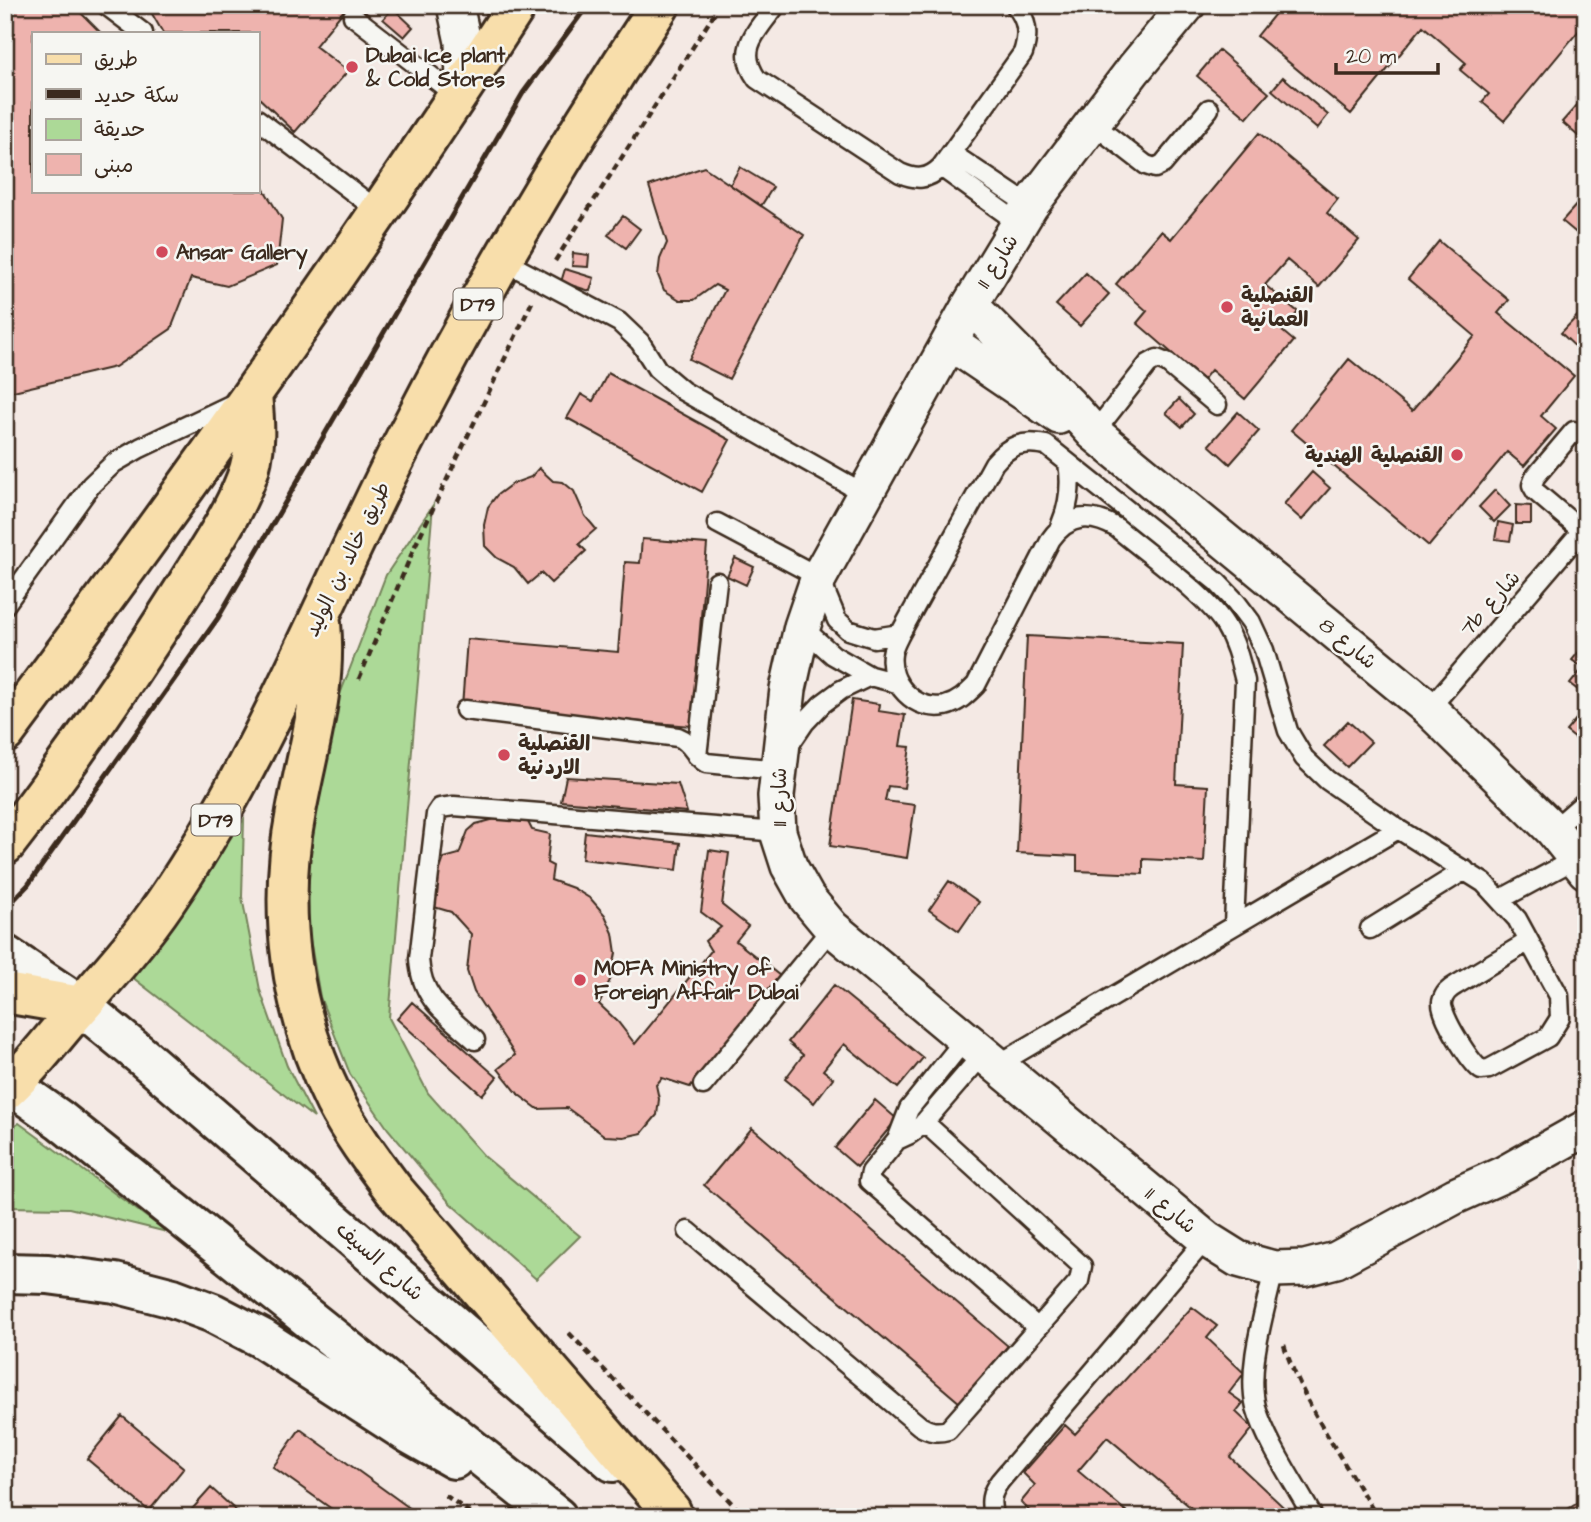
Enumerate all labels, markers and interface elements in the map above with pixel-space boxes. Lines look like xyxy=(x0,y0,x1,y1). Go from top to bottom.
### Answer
legend xyxy=(32,32,259,192)
scale bar xyxy=(1336,32,1437,76)
place label: Dubai Ice plant & Cold Stores xyxy=(365,41,506,94)
text: 20 m xyxy=(1346,42,1397,71)
text: طريق xyxy=(94,45,138,74)
marker: Dubai Ice plant & Cold Stores xyxy=(344,59,360,75)
text: سكة حديد xyxy=(94,81,179,110)
text: حديقة xyxy=(94,115,145,144)
text: مبنى xyxy=(94,151,133,180)
street label: شارع 11 xyxy=(969,228,1025,294)
place label: Ansar Gallery xyxy=(176,238,308,270)
marker: Ansar Gallery xyxy=(154,244,170,260)
place label: القنصلية العمانية xyxy=(1241,281,1313,334)
road number: D79 xyxy=(454,288,503,320)
marker: القنصلية العمانية xyxy=(1219,299,1235,315)
place label: القنصلية الهندية xyxy=(1305,441,1443,470)
marker: القنصلية الهندية xyxy=(1449,447,1465,463)
street label: طريق خالد بن الوليد xyxy=(297,477,398,642)
street label: 7b شارع xyxy=(1454,564,1527,642)
street label: شارع 8 xyxy=(1313,611,1383,676)
place label: القنصلية الاردنية xyxy=(518,729,590,782)
marker: القنصلية الاردنية xyxy=(496,747,512,763)
street label: شارع 11 xyxy=(765,767,794,827)
road number: D79 xyxy=(192,804,241,835)
place label: MOFA Ministry of Foreign Affair Dubai xyxy=(594,954,799,1009)
marker: MOFA Ministry of Foreign Affair Dubai xyxy=(572,972,588,988)
street label: شارع 11 xyxy=(1139,1180,1203,1241)
street label: شارع السيف xyxy=(330,1215,430,1308)

